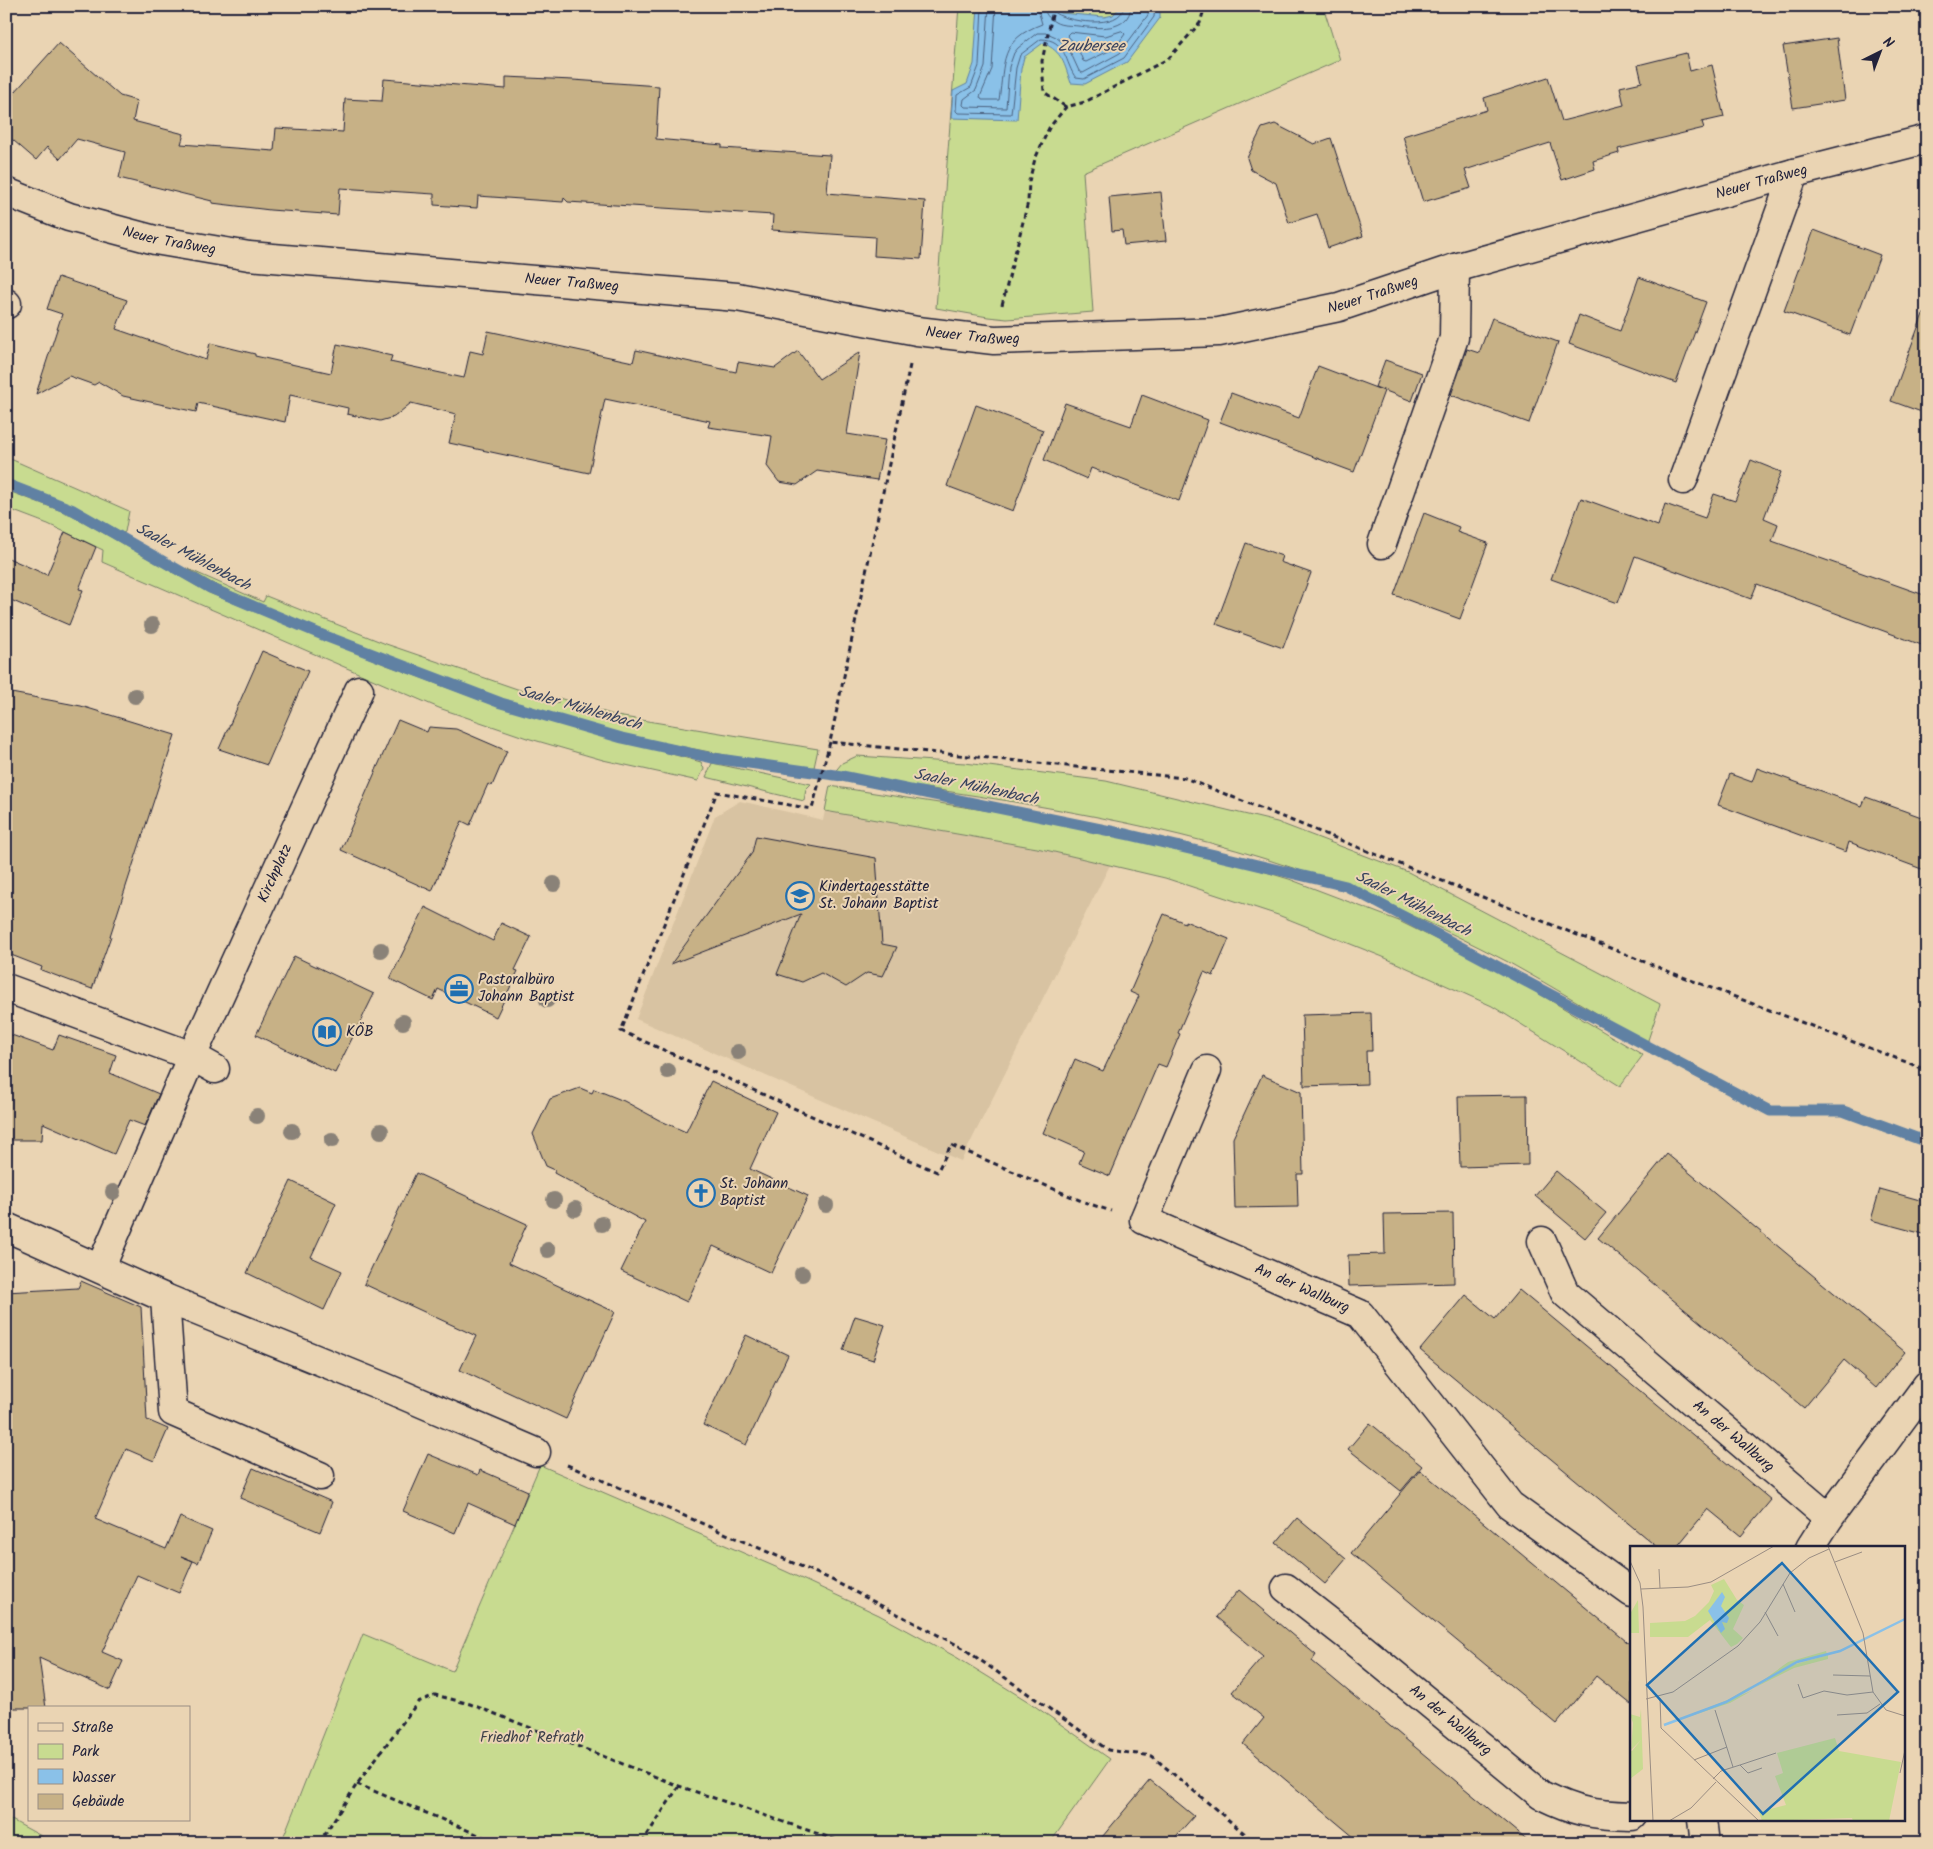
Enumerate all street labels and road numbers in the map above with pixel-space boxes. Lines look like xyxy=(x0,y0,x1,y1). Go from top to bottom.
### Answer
street label: Neuer Traßweg xyxy=(1713,158,1810,206)
street label: Neuer Traßweg xyxy=(120,220,218,262)
street label: Neuer Traßweg xyxy=(524,267,620,299)
street label: Neuer Traßweg xyxy=(1325,269,1422,321)
street label: Neuer Traßweg xyxy=(924,320,1020,352)
street label: Kirchplatz xyxy=(251,840,299,907)
street label: An der Wallburg xyxy=(1251,1257,1353,1320)
street label: An der Wallburg xyxy=(1687,1394,1780,1479)
street label: An der Wallburg xyxy=(1403,1679,1497,1762)

